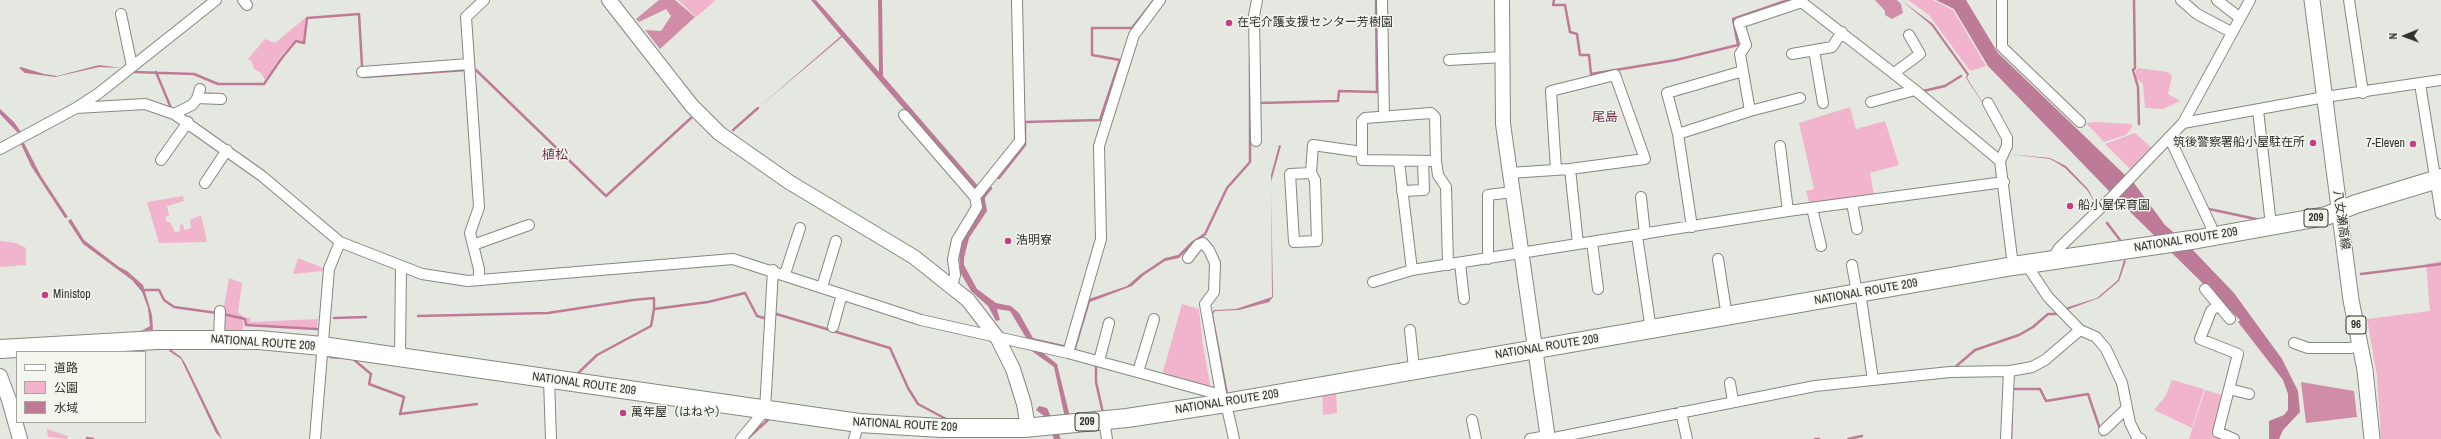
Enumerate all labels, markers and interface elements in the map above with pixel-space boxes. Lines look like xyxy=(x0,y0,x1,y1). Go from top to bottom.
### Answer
place label: 在宅介護支援センター芳樹園 xyxy=(1237,16,1393,30)
north arrow xyxy=(2385,16,2425,56)
marker: 在宅介護支援センター芳樹園 xyxy=(1224,18,1234,28)
text: N xyxy=(2386,33,2400,40)
district label: 尾島 xyxy=(1592,110,1618,126)
place label: 筑後警察署船小屋駐在所 xyxy=(2173,136,2305,150)
place label: 7-Eleven xyxy=(2366,137,2405,151)
marker: 筑後警察署船小屋駐在所 xyxy=(2308,138,2318,148)
marker: 7-Eleven xyxy=(2408,139,2418,149)
district label: 植松 xyxy=(542,148,568,164)
street label: 八女瀬高線 xyxy=(2330,189,2352,251)
place label: 船小屋保育園 xyxy=(2078,199,2150,213)
marker: 船小屋保育園 xyxy=(2065,201,2075,211)
road number: 209 xyxy=(2304,209,2328,227)
street label: NATIONAL ROUTE 209 xyxy=(2133,225,2239,255)
place label: 浩明寮 xyxy=(1016,234,1052,248)
marker: 浩明寮 xyxy=(1003,236,1013,246)
street label: NATIONAL ROUTE 209 xyxy=(1813,276,1919,308)
place label: Ministop xyxy=(53,288,91,302)
marker: Ministop xyxy=(40,290,50,300)
road number: 96 xyxy=(2346,316,2366,334)
street label: NATIONAL ROUTE 209 xyxy=(210,332,316,354)
street label: NATIONAL ROUTE 209 xyxy=(1494,332,1600,362)
legend xyxy=(16,351,146,423)
text: 道路 xyxy=(54,360,78,376)
street label: NATIONAL ROUTE 209 xyxy=(531,370,637,398)
text: 公園 xyxy=(54,380,78,396)
street label: NATIONAL ROUTE 209 xyxy=(1174,387,1280,417)
text: 水域 xyxy=(54,400,78,416)
place label: 萬年屋（はねや） xyxy=(631,406,727,420)
marker: 萬年屋（はねや） xyxy=(618,408,628,418)
road number: 209 xyxy=(1075,413,1099,431)
street label: NATIONAL ROUTE 209 xyxy=(852,415,958,435)

